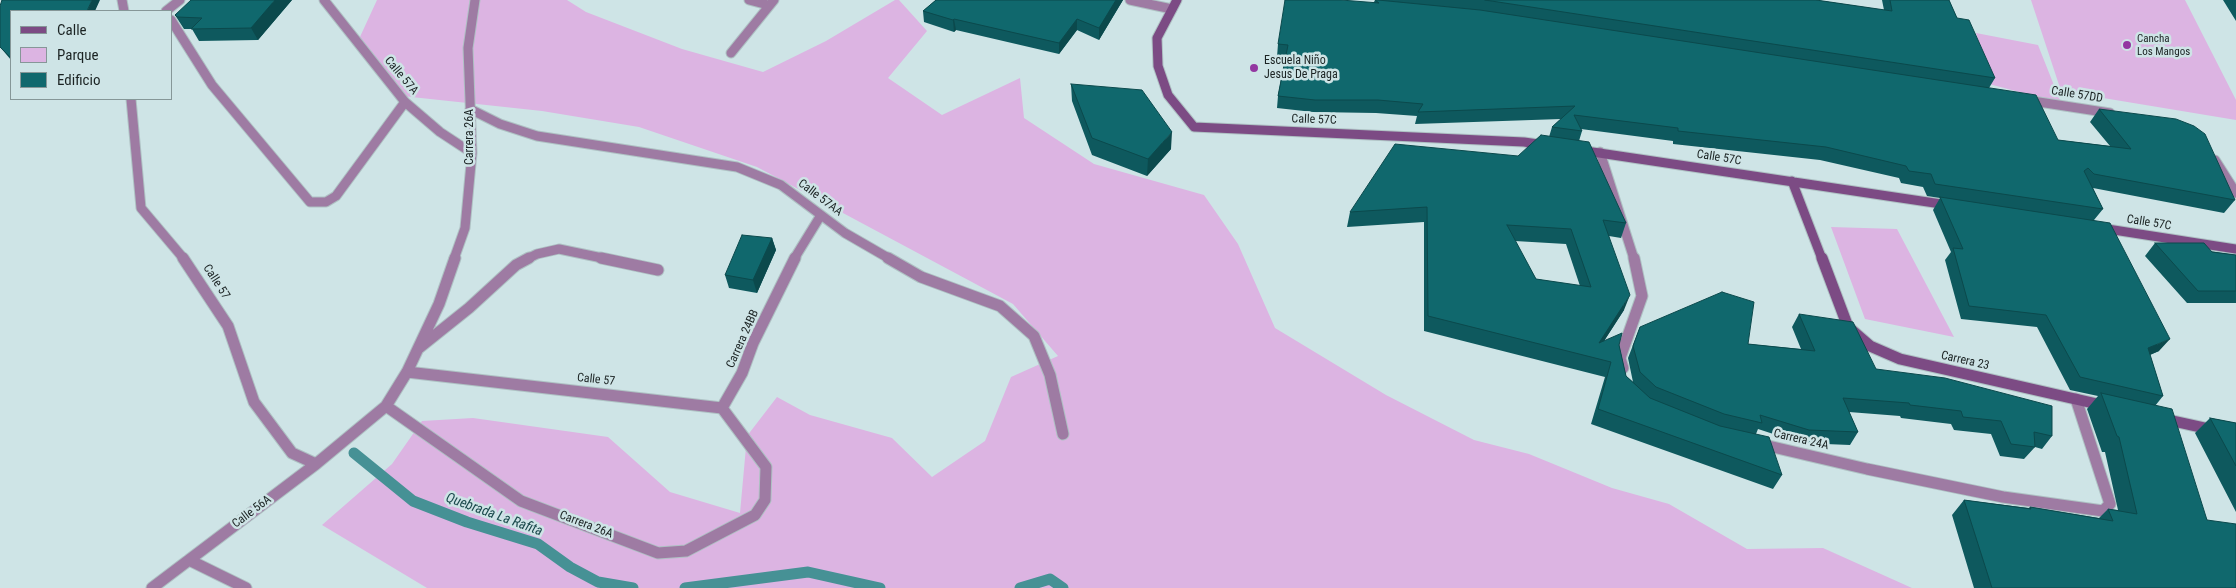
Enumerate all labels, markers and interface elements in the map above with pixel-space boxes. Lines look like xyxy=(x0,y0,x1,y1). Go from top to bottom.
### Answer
legend xyxy=(10,10,172,100)
text: Calle xyxy=(57,21,87,39)
place label: Cancha Los Mangos xyxy=(2137,32,2190,58)
marker: Cancha Los Mangos xyxy=(2121,39,2133,51)
text: Parque xyxy=(57,46,99,64)
street label: Calle 57A xyxy=(381,54,421,98)
place label: Escuela Niño Jesus De Praga xyxy=(1264,54,1338,82)
marker: Escuela Niño Jesus De Praga xyxy=(1248,62,1260,74)
text: Edificio xyxy=(57,71,100,89)
street label: Calle 57DD xyxy=(2050,84,2104,106)
street label: Carrera 26A xyxy=(463,109,477,165)
street label: Calle 57C xyxy=(1291,112,1337,128)
street label: Calle 57C xyxy=(1696,147,1742,169)
street label: Calle 57AA xyxy=(795,177,845,219)
street label: Calle 57C xyxy=(2126,212,2172,234)
street label: Calle 57 xyxy=(200,262,232,302)
street label: Carrera 24BB xyxy=(724,308,762,370)
street label: Carrera 23 xyxy=(1939,348,1991,374)
street label: Calle 57 xyxy=(576,371,616,389)
street label: Carrera 24A xyxy=(1772,427,1830,453)
water label: Quebrada La Rafita xyxy=(443,490,545,540)
street label: Calle 56A xyxy=(230,493,274,531)
street label: Carrera 26A xyxy=(557,508,615,542)

